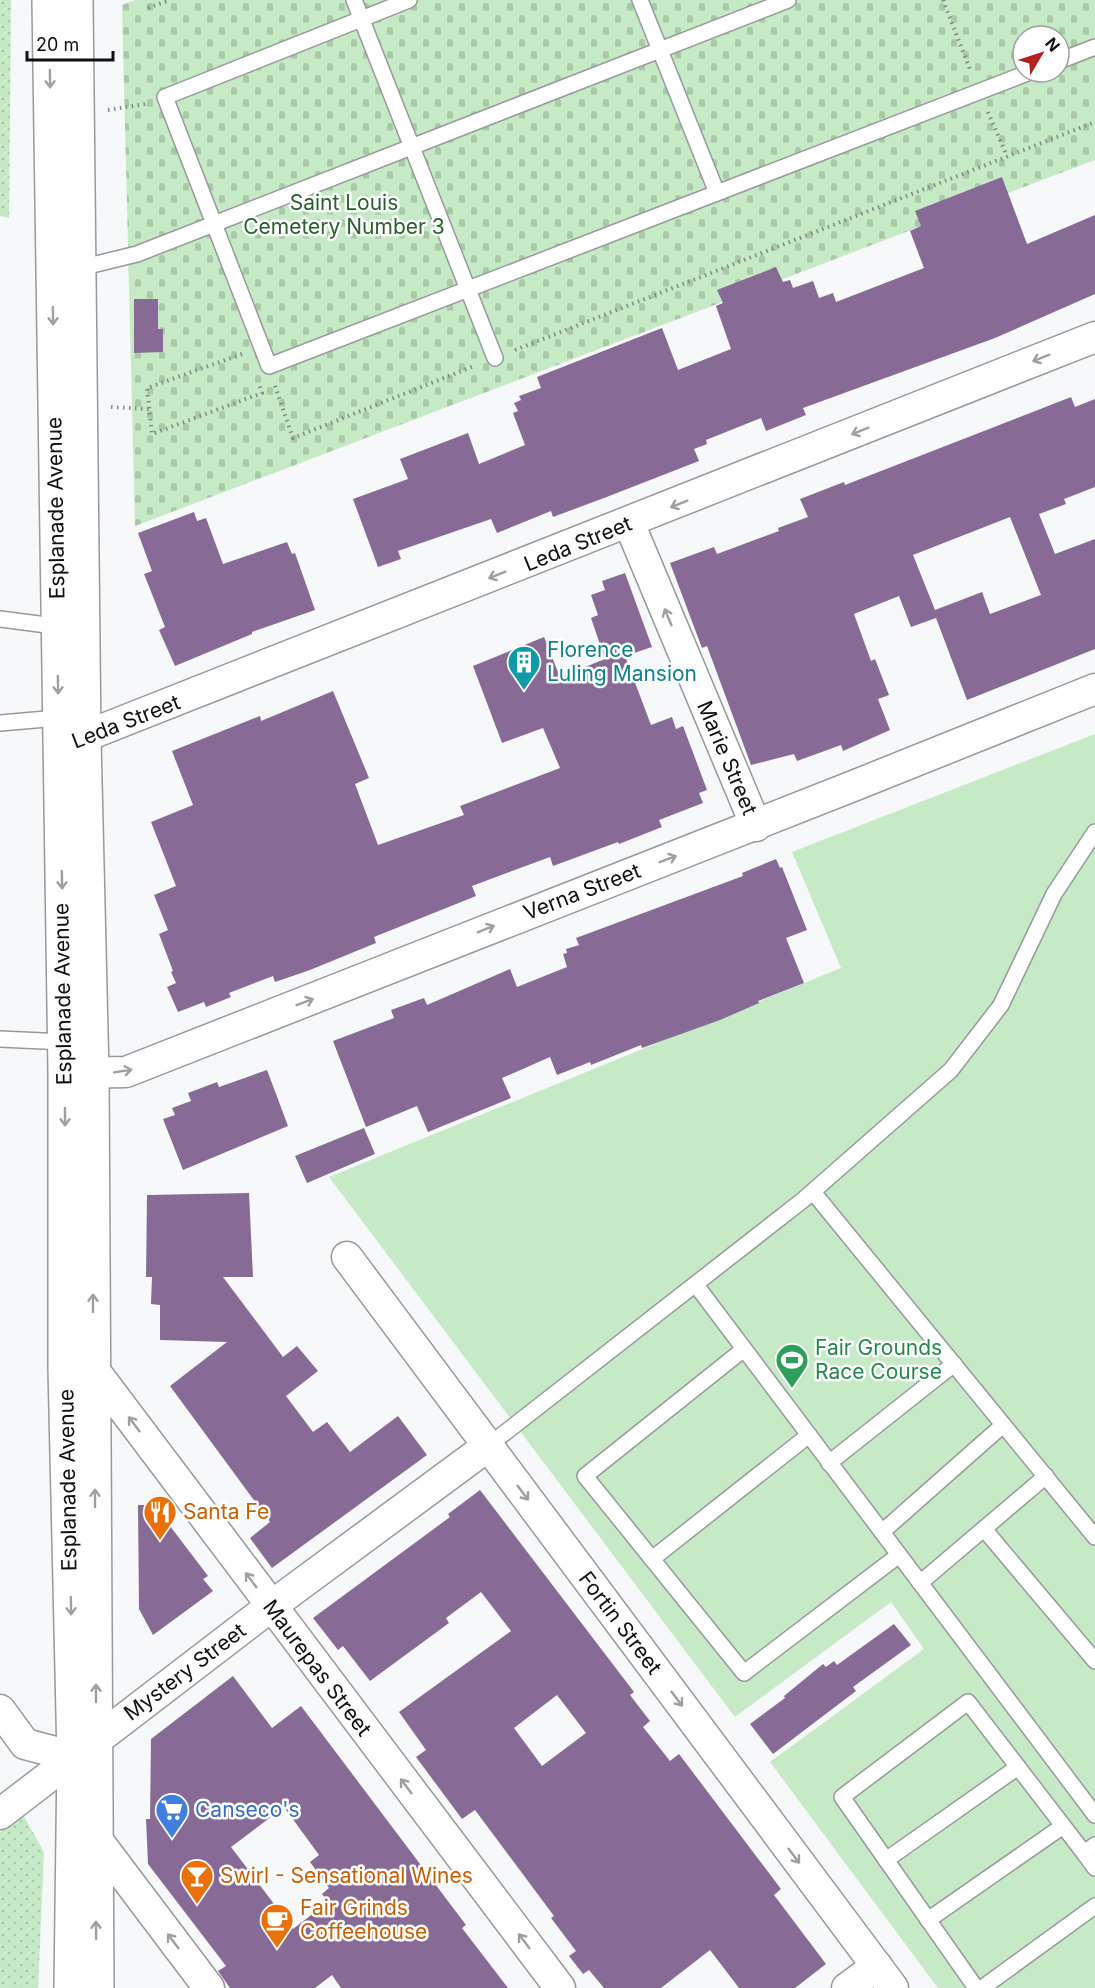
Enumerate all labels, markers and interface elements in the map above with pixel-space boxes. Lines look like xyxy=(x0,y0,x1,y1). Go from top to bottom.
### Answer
scale bar xyxy=(27,24,112,62)
north arrow xyxy=(1011,24,1071,84)
text: 20 m xyxy=(36,34,79,55)
text: N xyxy=(1041,34,1064,56)
one-way arrow xyxy=(44,69,56,89)
park label: Saint Louis Cemetery Number 3 xyxy=(243,190,445,239)
one-way arrow xyxy=(47,306,59,326)
one-way arrow xyxy=(1032,354,1050,365)
street label: Esplanade Avenue xyxy=(41,417,70,599)
one-way arrow xyxy=(851,426,869,437)
one-way arrow xyxy=(670,499,688,510)
street label: Leda Street xyxy=(520,511,635,576)
one-way arrow xyxy=(489,571,507,582)
one-way arrow xyxy=(662,608,673,626)
place label: Florence Luling Mansion xyxy=(547,637,697,686)
building icon: Florence Luling Mansion xyxy=(506,644,542,691)
one-way arrow xyxy=(52,675,64,695)
street label: Leda Street xyxy=(68,689,184,754)
street label: Marie Street xyxy=(692,697,763,819)
one-way arrow xyxy=(658,853,677,864)
street label: Verna Street xyxy=(520,858,644,925)
one-way arrow xyxy=(56,870,67,890)
street label: Esplanade Avenue xyxy=(48,903,77,1085)
one-way arrow xyxy=(477,923,495,934)
one-way arrow xyxy=(296,996,314,1007)
one-way arrow xyxy=(113,1065,132,1076)
one-way arrow xyxy=(59,1107,71,1127)
one-way arrow xyxy=(87,1293,99,1313)
place label: Fair Grounds Race Course xyxy=(815,1335,942,1384)
sports icon: Fair Grounds Race Course xyxy=(774,1342,810,1389)
street label: Esplanade Avenue xyxy=(53,1389,82,1571)
one-way arrow xyxy=(128,1416,141,1432)
one-way arrow xyxy=(516,1484,529,1500)
one-way arrow xyxy=(89,1488,100,1508)
restaurant icon: Santa Fe xyxy=(142,1494,178,1541)
place label: Santa Fe xyxy=(183,1499,269,1524)
street label: Fortin Street xyxy=(574,1566,667,1679)
one-way arrow xyxy=(244,1573,257,1589)
street label: Maurepas Street xyxy=(258,1595,377,1741)
one-way arrow xyxy=(65,1596,76,1616)
street label: Mystery Street xyxy=(119,1618,251,1726)
one-way arrow xyxy=(90,1683,102,1703)
one-way arrow xyxy=(671,1691,683,1707)
one-way arrow xyxy=(400,1778,413,1794)
supermarket icon: Canseco's xyxy=(154,1792,190,1839)
place label: Canseco's xyxy=(195,1797,300,1822)
one-way arrow xyxy=(787,1847,800,1863)
bar icon: Swirl - Sensational Wines xyxy=(179,1858,215,1905)
place label: Swirl - Sensational Wines xyxy=(220,1863,473,1888)
place label: Fair Grinds Coffeehouse xyxy=(300,1895,427,1944)
cafe icon: Fair Grinds Coffeehouse xyxy=(259,1902,295,1949)
one-way arrow xyxy=(90,1920,102,1940)
one-way arrow xyxy=(167,1934,180,1950)
one-way arrow xyxy=(518,1934,531,1950)

